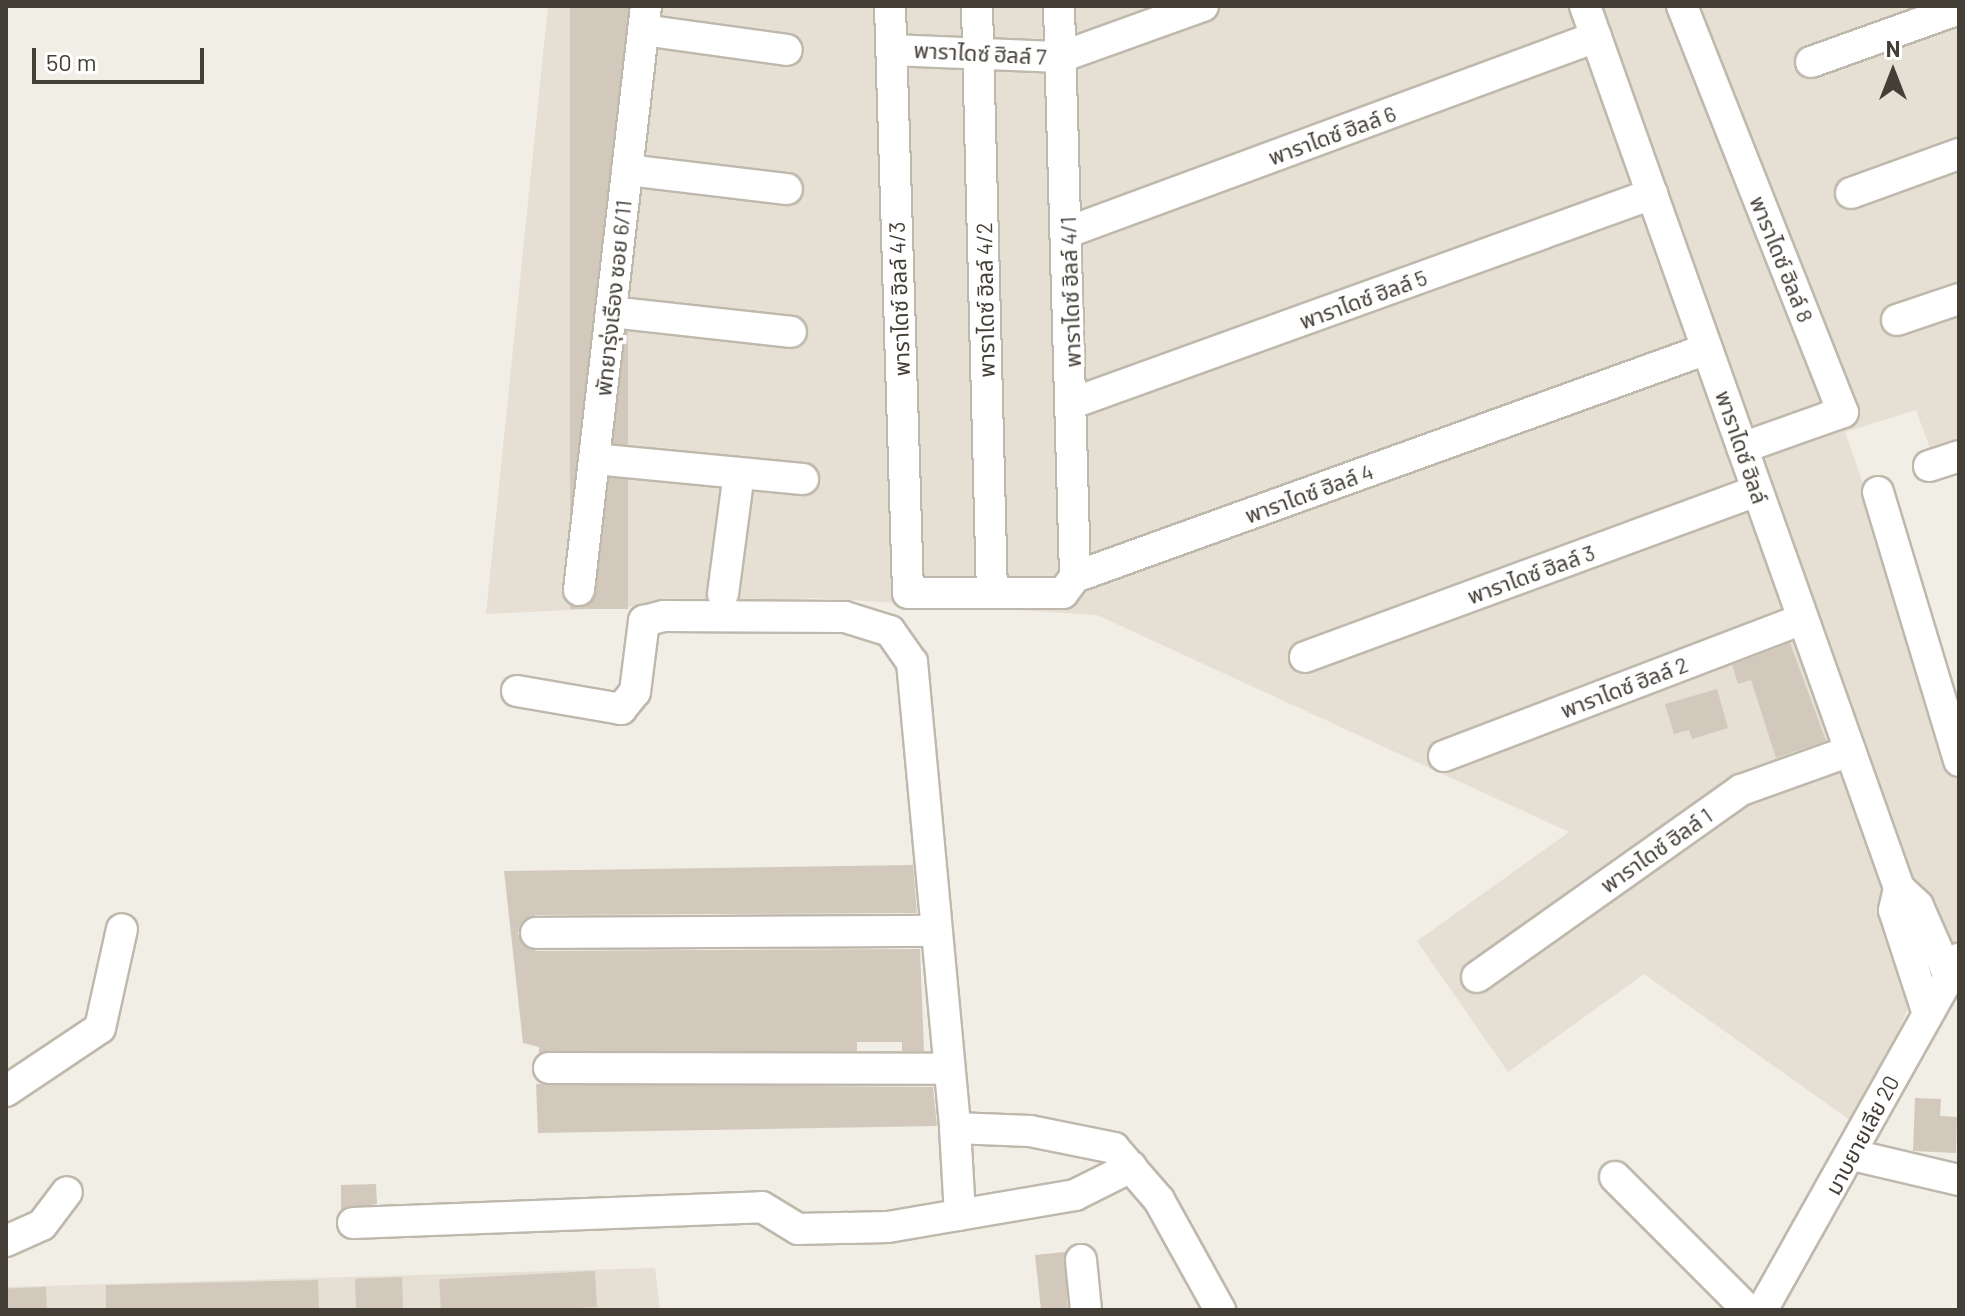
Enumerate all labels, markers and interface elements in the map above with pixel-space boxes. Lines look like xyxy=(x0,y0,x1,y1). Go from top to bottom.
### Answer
scale bar xyxy=(36,32,208,82)
north arrow xyxy=(1853,32,1933,112)
text: N xyxy=(1886,35,1900,61)
street label: พาราไดซ์ ฮิลล์ 7 xyxy=(913,36,1047,70)
text: 50 m xyxy=(46,47,97,76)
street label: พาราไดซ์ ฮิลล์ 6 xyxy=(1265,100,1399,170)
street label: พาราไดซ์ ฮิลล์ 8 xyxy=(1745,192,1819,326)
street label: พัทยารุ่งเรือง ซอย 6/11 xyxy=(590,199,636,397)
street label: พาราไดซ์ ฮิลล์ 4/1 xyxy=(1054,216,1086,368)
street label: พาราไดซ์ ฮิลล์ 4/3 xyxy=(883,221,915,377)
street label: พาราไดซ์ ฮิลล์ 4/2 xyxy=(970,222,1000,378)
street label: พาราไดซ์ ฮิลล์ 5 xyxy=(1296,264,1430,334)
street label: พาราไดซ์ ฮิลล์ xyxy=(1710,387,1774,507)
street label: พาราไดซ์ ฮิลล์ 4 xyxy=(1241,458,1377,528)
street label: พาราไดซ์ ฮิลล์ 3 xyxy=(1464,539,1598,609)
street label: พาราไดซ์ ฮิลล์ 2 xyxy=(1557,651,1691,723)
street label: พาราไดซ์ ฮิลล์ 1 xyxy=(1595,802,1717,898)
street label: มาบยายเลีย 20 xyxy=(1820,1071,1904,1199)

